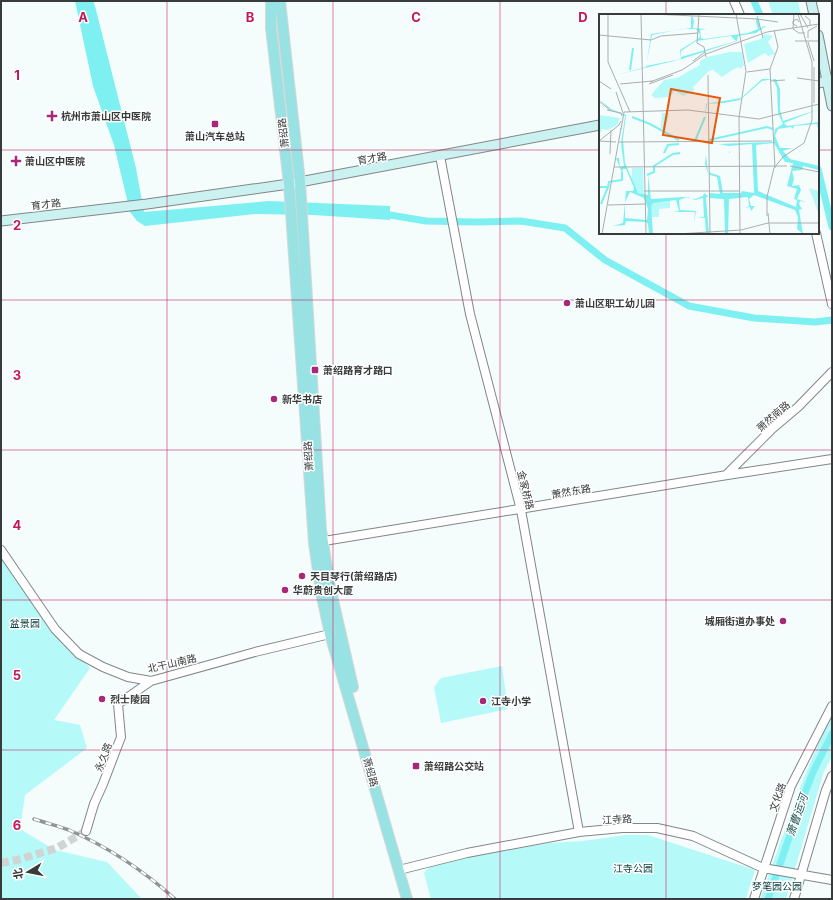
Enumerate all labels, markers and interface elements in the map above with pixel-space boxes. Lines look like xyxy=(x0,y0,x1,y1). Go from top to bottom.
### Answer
text: A xyxy=(78,9,88,25)
text: B xyxy=(246,9,255,25)
text: C xyxy=(411,9,421,25)
text: D xyxy=(578,9,588,25)
inset map xyxy=(599,14,819,234)
text: 1 xyxy=(14,67,20,83)
marker: 杭州市萧山区中医院 xyxy=(46,110,58,122)
place label: 杭州市萧山区中医院 xyxy=(61,110,151,122)
street label: 萧绍路 xyxy=(275,117,291,149)
marker: 萧山汽车总站 xyxy=(210,119,220,129)
place label: 萧山汽车总站 xyxy=(185,130,245,142)
street label: 育才路 xyxy=(356,149,388,167)
marker: 萧山区中医院 xyxy=(10,155,22,167)
place label: 萧山区中医院 xyxy=(25,155,85,167)
street label: 育才路 xyxy=(30,196,62,212)
text: 2 xyxy=(13,217,21,233)
place label: 萧山区职工幼儿园 xyxy=(575,297,655,309)
marker: 萧山区职工幼儿园 xyxy=(562,298,572,308)
place label: 萧绍路育才路口 xyxy=(323,364,393,376)
marker: 萧绍路育才路口 xyxy=(310,365,320,375)
text: 3 xyxy=(13,367,21,383)
place label: 新华书店 xyxy=(282,393,322,405)
marker: 新华书店 xyxy=(269,394,279,404)
street label: 萧然南路 xyxy=(754,398,792,434)
street label: 萧绍路 xyxy=(301,441,315,471)
street label: 金家桥路 xyxy=(515,469,537,511)
street label: 萧然东路 xyxy=(550,482,592,500)
text: 4 xyxy=(13,517,22,533)
place label: 天目琴行(萧绍路店) xyxy=(310,570,398,582)
marker: 天目琴行(萧绍路店) xyxy=(297,571,307,581)
place label: 华蔚贵创大厦 xyxy=(293,584,353,596)
marker: 华蔚贵创大厦 xyxy=(280,585,290,595)
place label: 城厢街道办事处 xyxy=(705,615,775,627)
marker: 城厢街道办事处 xyxy=(778,616,788,626)
park label: 盆景园 xyxy=(10,617,40,629)
street label: 北干山南路 xyxy=(146,652,198,674)
text: 5 xyxy=(13,667,21,683)
place label: 烈士陵园 xyxy=(110,693,150,705)
marker: 烈士陵园 xyxy=(97,694,107,704)
place label: 江寺小学 xyxy=(491,695,531,707)
marker: 江寺小学 xyxy=(478,696,488,706)
street label: 永久路 xyxy=(92,741,114,773)
street label: 萧绍路 xyxy=(361,756,381,788)
place label: 萧绍路公交站 xyxy=(424,760,484,772)
marker: 萧绍路公交站 xyxy=(411,761,421,771)
street label: 文化路 xyxy=(766,781,788,813)
water label: 萧曹运河 xyxy=(783,790,811,838)
street label: 江寺路 xyxy=(602,812,632,826)
text: 6 xyxy=(13,817,21,833)
north arrow xyxy=(8,852,48,892)
park label: 江寺公园 xyxy=(613,862,653,874)
text: 北 xyxy=(10,867,26,880)
park label: 梦笔园公园 xyxy=(752,880,802,892)

